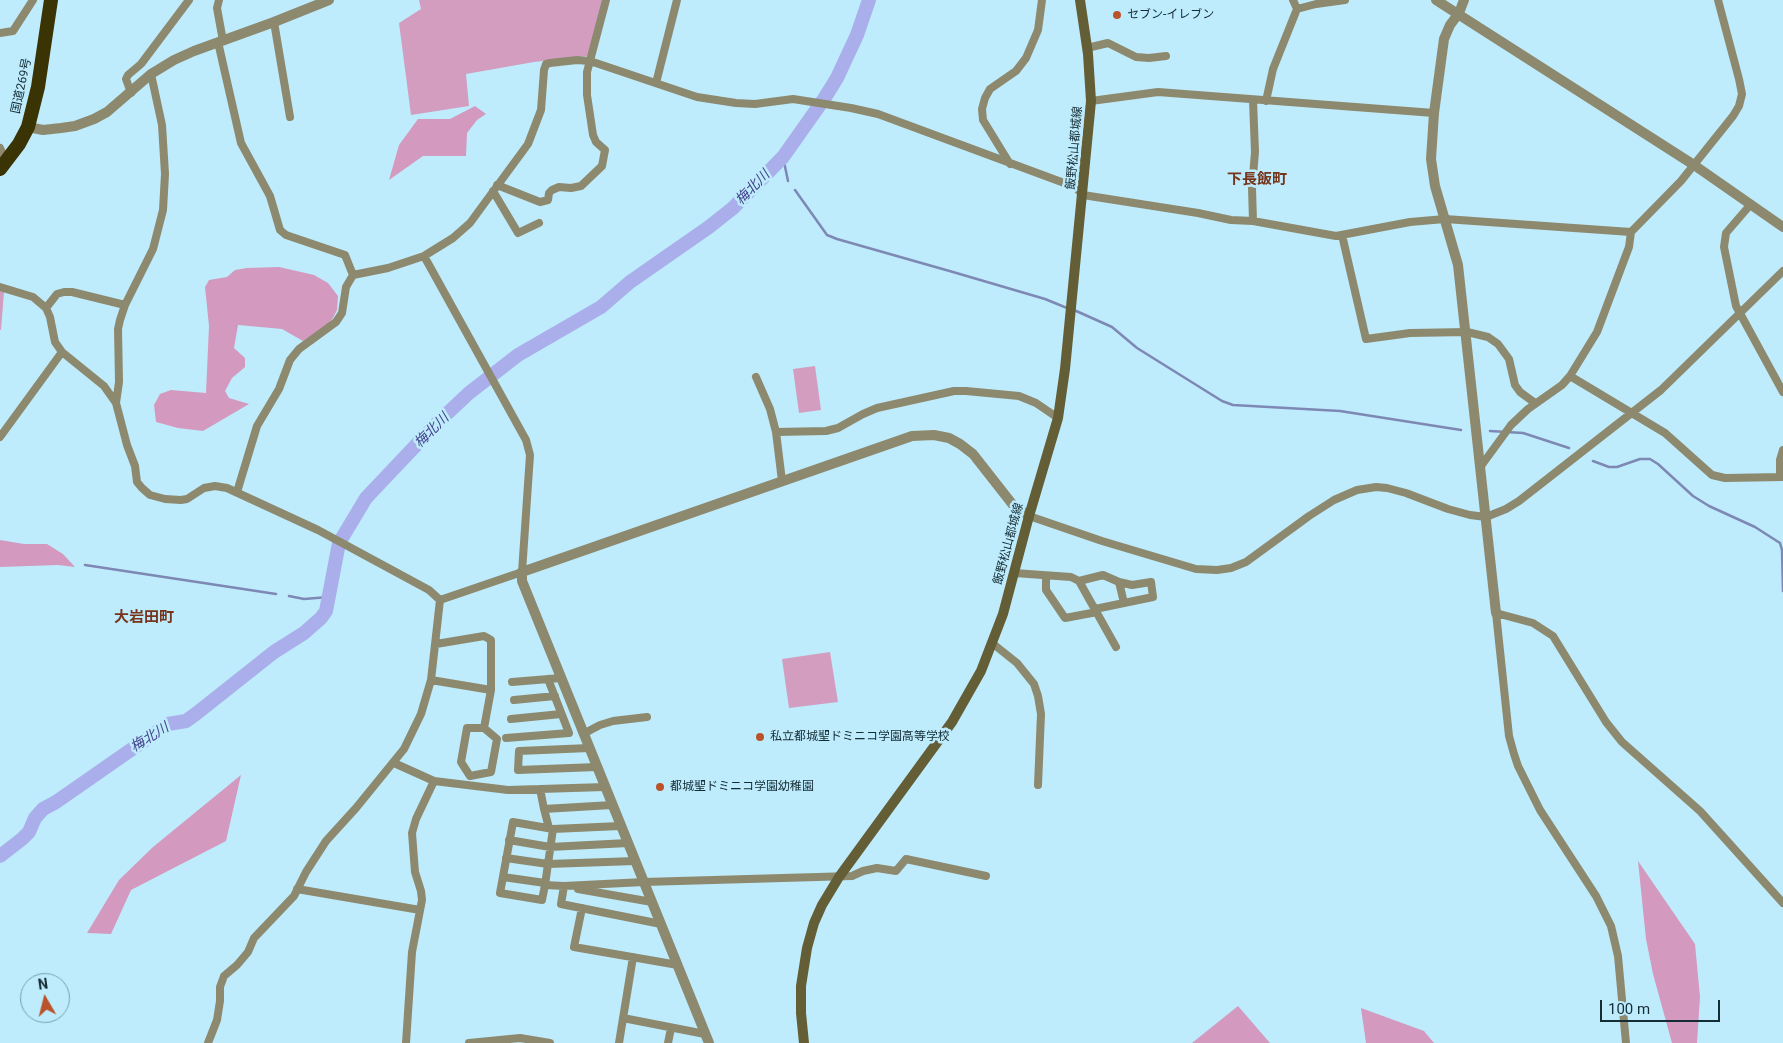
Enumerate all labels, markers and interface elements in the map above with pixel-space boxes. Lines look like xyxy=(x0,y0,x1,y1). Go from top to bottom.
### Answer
place label: セブン-イレブン xyxy=(1127,8,1214,22)
marker: セブン-イレブン xyxy=(1111,9,1123,21)
street label: 国道269号 xyxy=(9,57,35,115)
street label: 飯野松山都城線 xyxy=(1064,106,1086,190)
water label: 梅北川 xyxy=(732,167,774,209)
district label: 下長飯町 xyxy=(1227,171,1287,189)
water label: 梅北川 xyxy=(411,410,453,452)
street label: 飯野松山都城線 xyxy=(991,502,1027,586)
district label: 大岩田町 xyxy=(114,609,174,627)
water label: 梅北川 xyxy=(128,720,172,756)
place label: 私立都城聖ドミニコ学園高等学校 xyxy=(770,730,950,744)
marker: 私立都城聖ドミニコ学園高等学校 xyxy=(754,731,766,743)
place label: 都城聖ドミニコ学園幼稚園 xyxy=(670,780,814,794)
marker: 都城聖ドミニコ学園幼稚園 xyxy=(654,781,666,793)
north arrow xyxy=(20,973,70,1023)
text: N xyxy=(37,976,49,993)
scale bar xyxy=(1603,990,1723,1022)
text: 100 m xyxy=(1608,1000,1650,1018)

